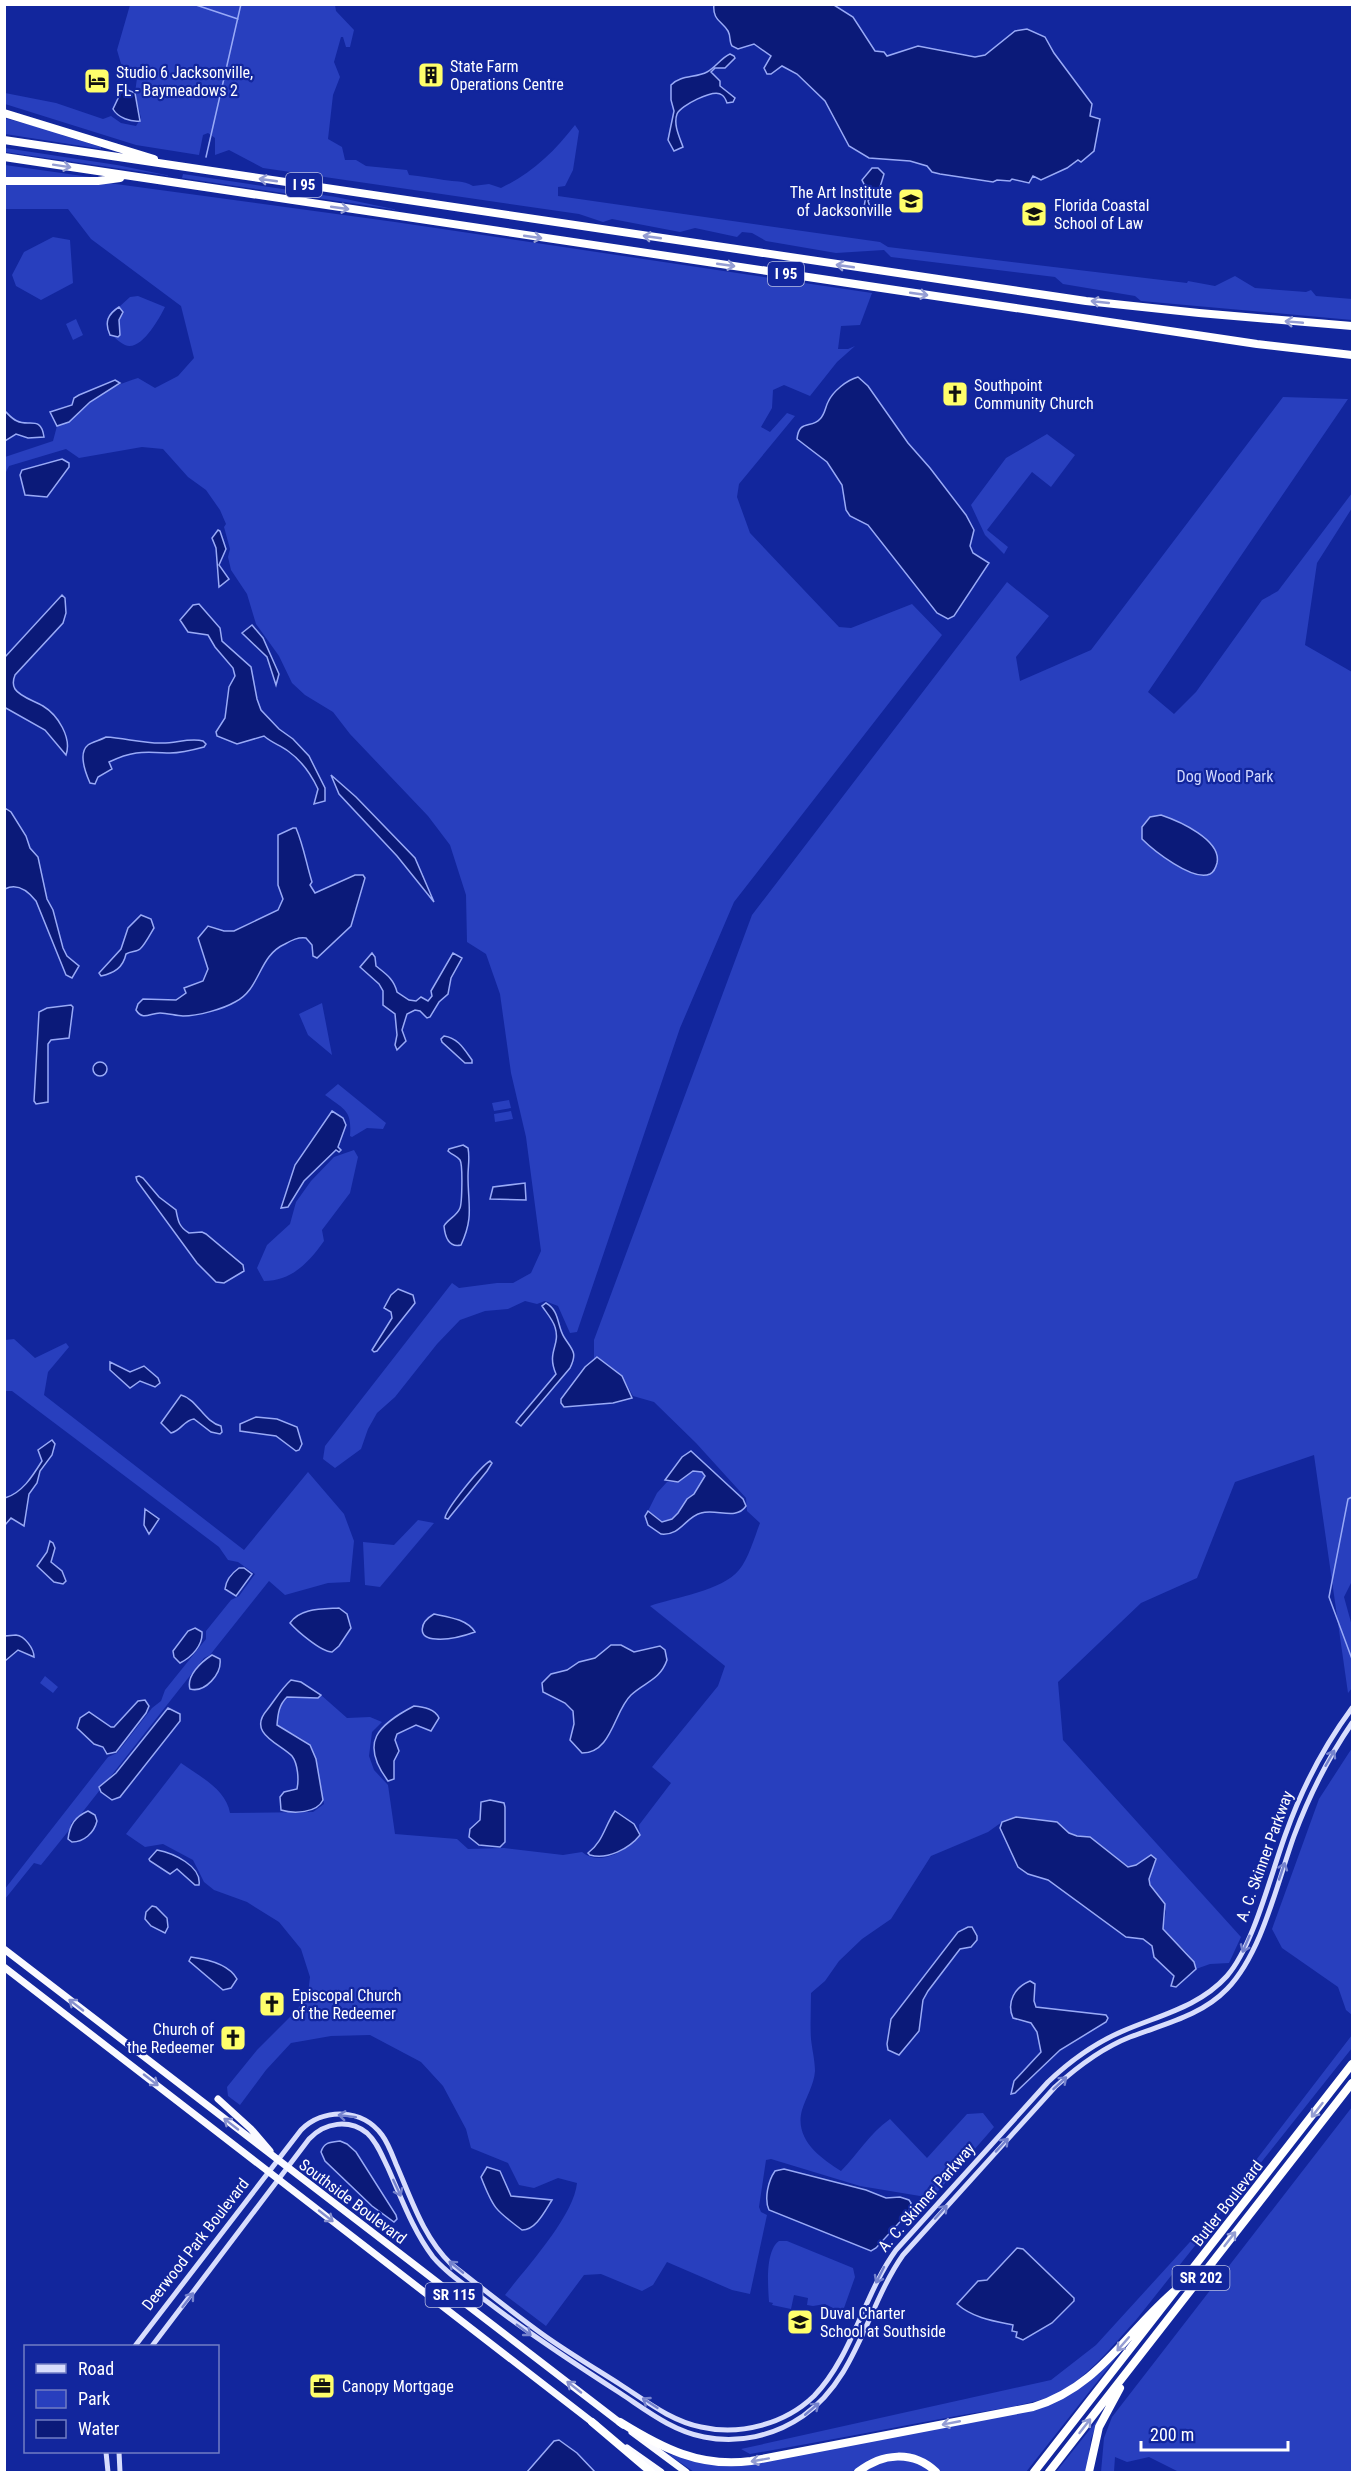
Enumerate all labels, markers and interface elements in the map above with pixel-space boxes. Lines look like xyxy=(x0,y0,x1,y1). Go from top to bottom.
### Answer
place label: State Farm Operations Centre xyxy=(450,57,564,94)
building icon: State Farm Operations Centre xyxy=(416,60,446,90)
place label: Studio 6 Jacksonville, FL - Baymeadows 2 xyxy=(116,63,253,100)
hotel icon: Studio 6 Jacksonville, FL - Baymeadows 2 xyxy=(82,66,112,96)
one-way arrow xyxy=(52,161,72,172)
road number: I 95 xyxy=(286,173,322,197)
one-way arrow xyxy=(258,174,278,185)
place label: The Art Institute of Jacksonville xyxy=(790,183,892,220)
school or university icon: The Art Institute of Jacksonville xyxy=(896,186,926,216)
place label: Florida Coastal School of Law xyxy=(1054,196,1149,233)
school or university icon: Florida Coastal School of Law xyxy=(1019,199,1049,229)
one-way arrow xyxy=(330,203,350,214)
one-way arrow xyxy=(523,231,543,242)
one-way arrow xyxy=(642,231,662,242)
one-way arrow xyxy=(716,260,736,271)
one-way arrow xyxy=(835,260,855,271)
road number: I 95 xyxy=(768,262,804,286)
one-way arrow xyxy=(909,288,928,299)
one-way arrow xyxy=(1091,296,1111,307)
one-way arrow xyxy=(1285,316,1305,327)
place label: Southpoint Community Church xyxy=(974,376,1094,413)
church icon: Southpoint Community Church xyxy=(940,379,970,409)
park label: Dog Wood Park xyxy=(1177,767,1274,786)
one-way arrow xyxy=(1324,1750,1336,1767)
street label: A. C. Skinner Parkway xyxy=(1232,1788,1297,1924)
one-way arrow xyxy=(1277,1862,1288,1880)
one-way arrow xyxy=(1240,1935,1251,1953)
place label: Episcopal Church of the Redeemer xyxy=(292,1986,402,2023)
church icon: Episcopal Church of the Redeemer xyxy=(257,1989,287,2019)
one-way arrow xyxy=(69,1999,85,2011)
place label: Church of the Redeemer xyxy=(127,2020,214,2057)
church icon: Church of the Redeemer xyxy=(218,2023,248,2053)
one-way arrow xyxy=(142,2074,158,2087)
one-way arrow xyxy=(1052,2076,1067,2090)
one-way arrow xyxy=(1310,2102,1323,2118)
one-way arrow xyxy=(337,2110,357,2121)
one-way arrow xyxy=(223,2118,239,2131)
one-way arrow xyxy=(995,2137,1009,2152)
street label: A. C. Skinner Parkway xyxy=(874,2139,979,2256)
street label: Southside Boulevard xyxy=(295,2155,410,2248)
street label: Butler Boulevard xyxy=(1188,2157,1267,2250)
street label: Deerwood Park Boulevard xyxy=(138,2175,253,2314)
one-way arrow xyxy=(392,2178,403,2196)
one-way arrow xyxy=(934,2205,948,2220)
one-way arrow xyxy=(317,2209,333,2222)
one-way arrow xyxy=(1224,2232,1237,2248)
one-way arrow xyxy=(448,2261,464,2274)
one-way arrow xyxy=(874,2266,886,2284)
road number: SR 202 xyxy=(1172,2266,1230,2290)
road number: SR 115 xyxy=(426,2283,482,2307)
one-way arrow xyxy=(181,2292,194,2308)
place label: Duval Charter School at Southside xyxy=(820,2304,946,2341)
school or university icon: Duval Charter School at Southside xyxy=(785,2307,815,2337)
one-way arrow xyxy=(516,2323,532,2336)
one-way arrow xyxy=(1116,2336,1130,2351)
legend xyxy=(24,2345,219,2453)
text: Road xyxy=(78,2358,114,2379)
office icon: Canopy Mortgage xyxy=(307,2371,337,2401)
place label: Canopy Mortgage xyxy=(342,2377,454,2396)
one-way arrow xyxy=(566,2380,582,2393)
text: Park xyxy=(78,2388,110,2409)
one-way arrow xyxy=(642,2397,659,2409)
one-way arrow xyxy=(804,2402,820,2415)
scale bar xyxy=(1141,2414,1288,2452)
text: Water xyxy=(78,2418,120,2439)
one-way arrow xyxy=(942,2418,961,2429)
one-way arrow xyxy=(1078,2419,1091,2435)
text: 200 m xyxy=(1150,2424,1194,2445)
one-way arrow xyxy=(750,2455,770,2466)

